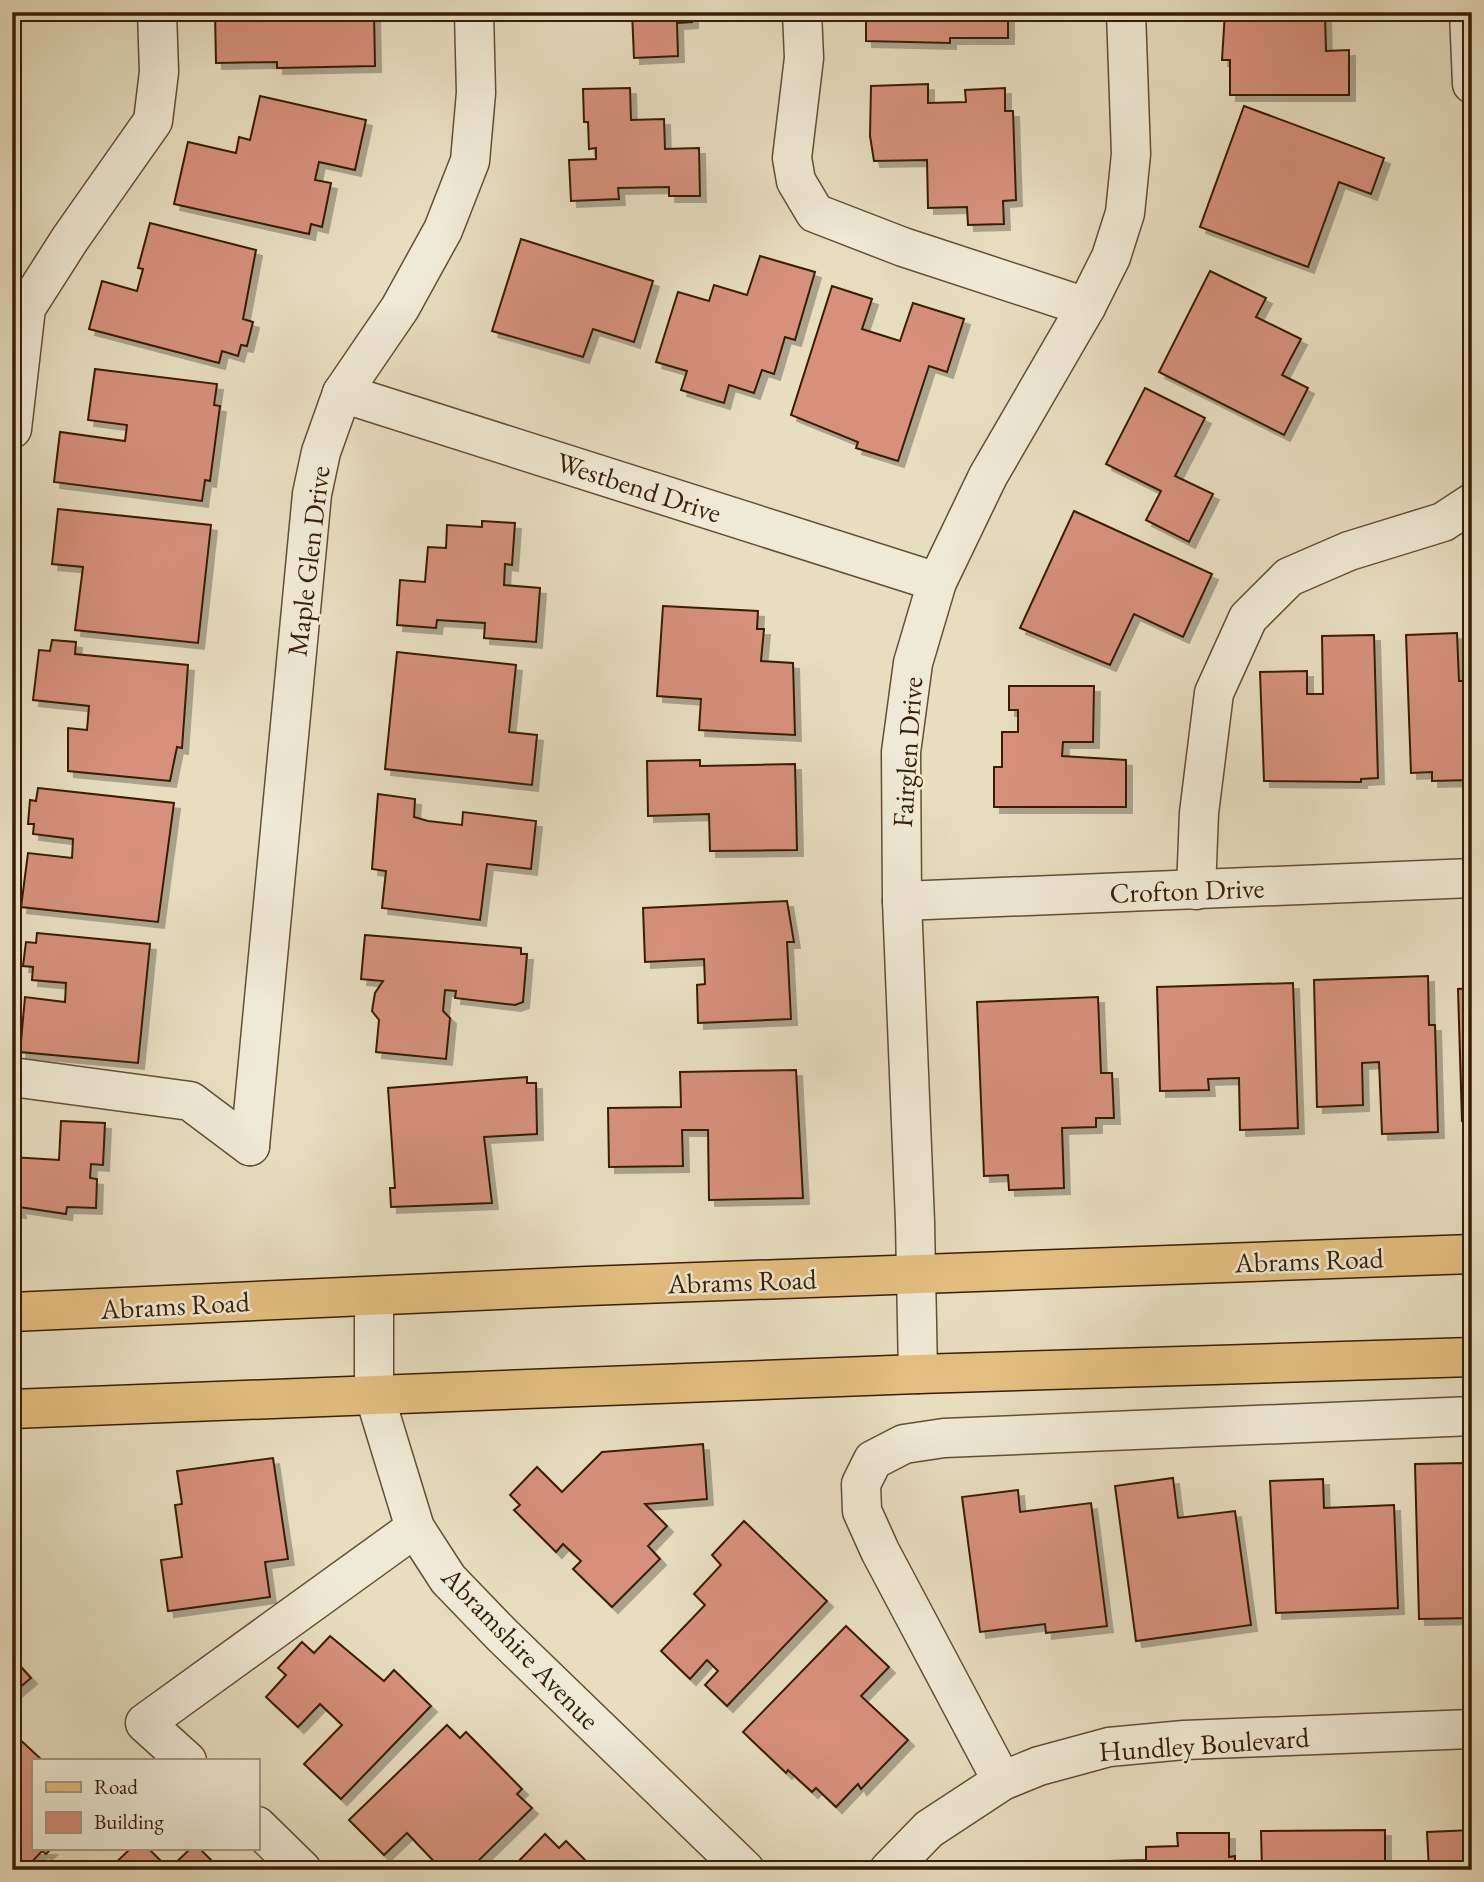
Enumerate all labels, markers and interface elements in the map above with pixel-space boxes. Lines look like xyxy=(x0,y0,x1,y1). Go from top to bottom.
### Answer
street label: Westbend Drive xyxy=(552,443,726,531)
street label: Maple Glen Drive xyxy=(278,464,338,658)
street label: Fairglen Drive xyxy=(884,675,930,829)
street label: Crofton Drive xyxy=(1109,869,1265,911)
street label: Abrams Road xyxy=(1233,1239,1385,1281)
street label: Abrams Road xyxy=(666,1260,818,1302)
street label: Abrams Road xyxy=(98,1283,251,1327)
street label: Abramshire Avenue xyxy=(433,1558,608,1737)
street label: Hundley Boulevard xyxy=(1097,1719,1311,1769)
legend xyxy=(32,1759,259,1850)
text: Road xyxy=(94,1773,138,1800)
text: Building xyxy=(94,1808,164,1835)

